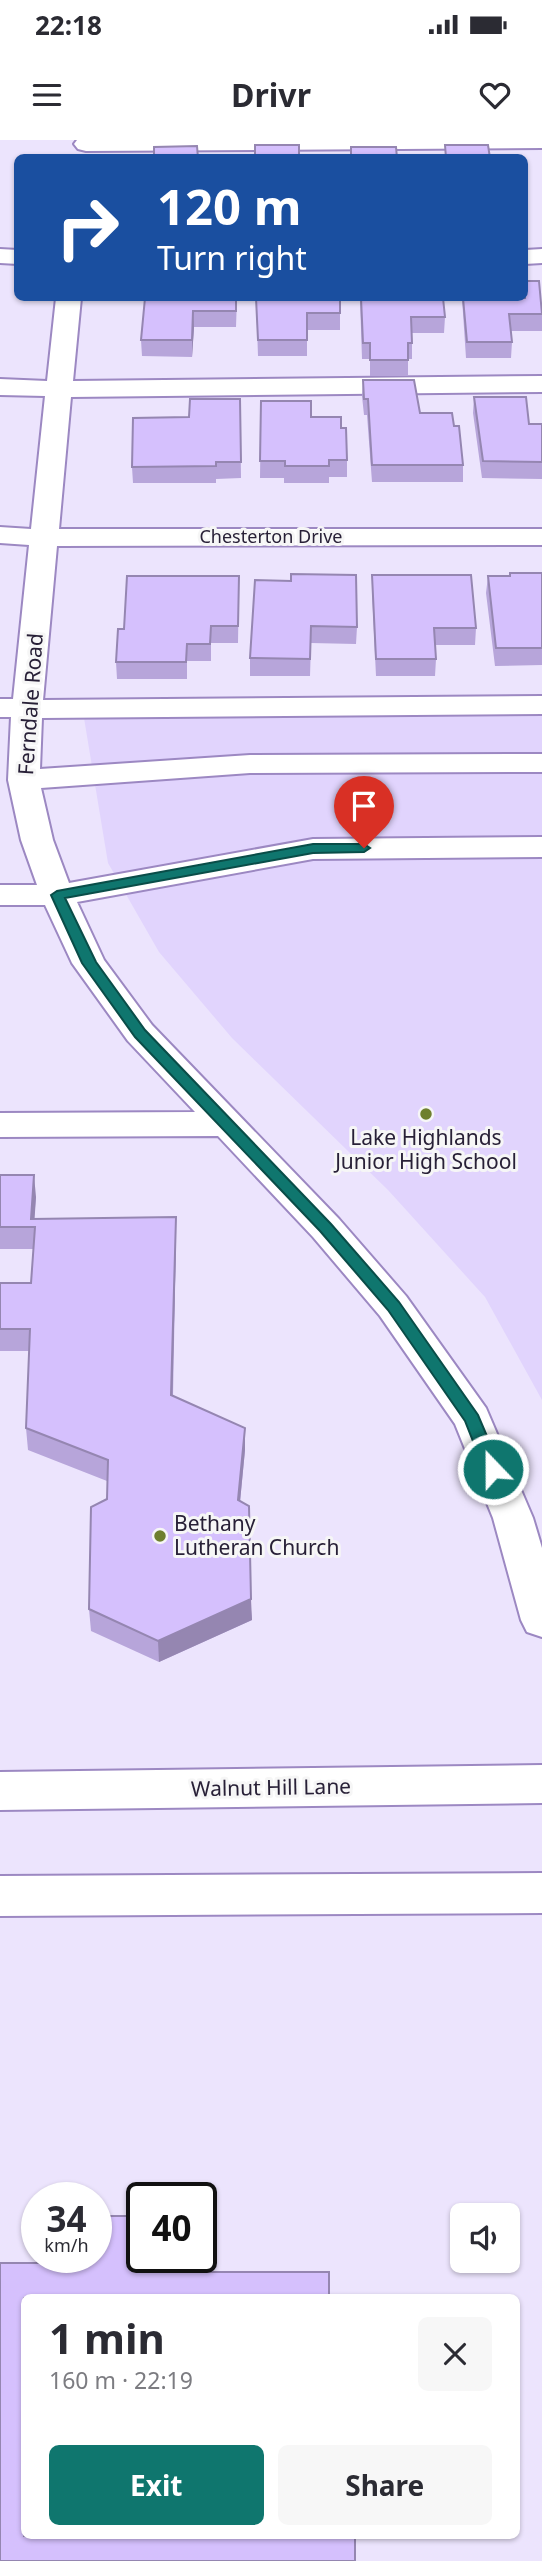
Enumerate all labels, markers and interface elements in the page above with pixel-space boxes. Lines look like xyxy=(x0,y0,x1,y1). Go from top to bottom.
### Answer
text: 22:18 xyxy=(35,7,102,43)
text: Drivr xyxy=(231,73,311,116)
icon: menu xyxy=(28,76,66,114)
icon: heart xyxy=(476,76,514,114)
text: 120 m xyxy=(157,173,302,239)
icon: right xyxy=(42,182,133,273)
text: Turn right xyxy=(157,236,307,279)
street label: Chesterton Drive xyxy=(199,524,343,548)
street label: Ferndale Road xyxy=(11,632,49,776)
pin xyxy=(334,776,394,848)
icon: arrive xyxy=(345,787,383,825)
marker: Lake Highlands Junior High School xyxy=(418,1106,434,1122)
place label: Lake Highlands Junior High School xyxy=(333,1123,517,1175)
position arrow xyxy=(456,1432,530,1506)
place label: Bethany Lutheran Church xyxy=(174,1509,339,1561)
marker: Bethany Lutheran Church xyxy=(152,1528,168,1544)
street label: Walnut Hill Lane xyxy=(191,1772,351,1802)
speed limit sign: 40 xyxy=(126,2182,217,2273)
text: 34 xyxy=(46,2195,87,2242)
map controls xyxy=(450,2203,520,2273)
button: sound xyxy=(450,2203,520,2273)
text: km/h xyxy=(44,2233,89,2257)
text: 1 min xyxy=(49,2309,165,2366)
button: close xyxy=(418,2317,492,2391)
text: 160 m · 22:19 xyxy=(49,2364,193,2396)
button: Exit xyxy=(49,2445,264,2525)
button: Share xyxy=(278,2445,492,2525)

